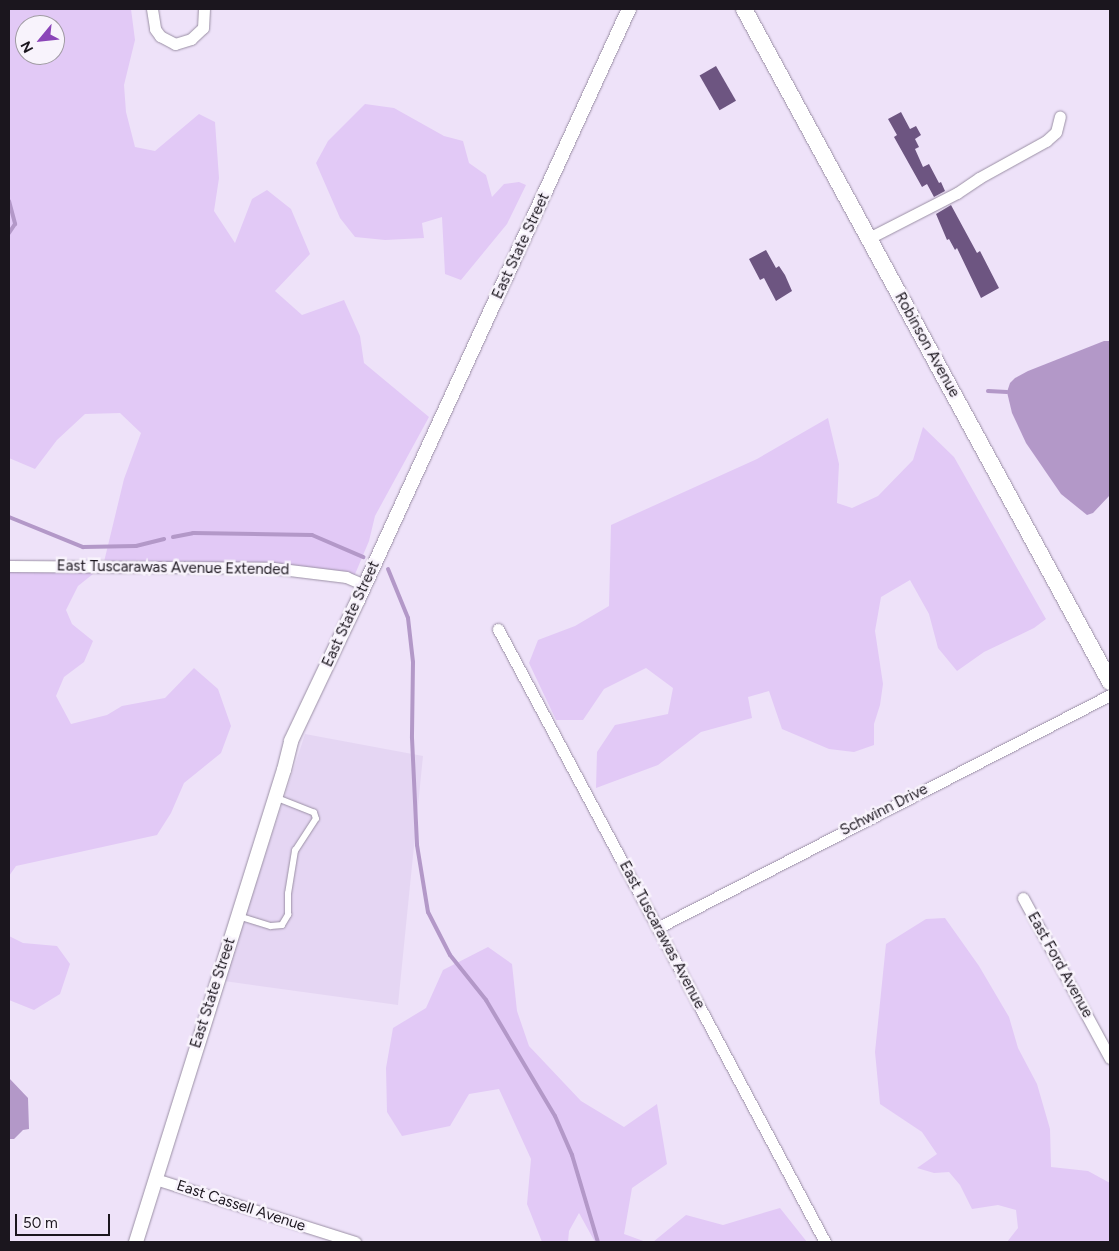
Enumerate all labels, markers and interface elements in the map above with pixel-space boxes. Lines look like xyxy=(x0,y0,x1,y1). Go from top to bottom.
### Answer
north arrow xyxy=(15,15,65,65)
text: N xyxy=(17,38,37,56)
street label: East State Street xyxy=(489,190,553,302)
street label: Robinson Avenue xyxy=(891,289,963,401)
street label: East Tuscarawas Avenue Extended xyxy=(57,557,289,579)
street label: East State Street xyxy=(319,558,383,670)
street label: Schwinn Drive xyxy=(837,780,931,840)
street label: East Tuscarawas Avenue xyxy=(615,858,709,1012)
street label: East Ford Avenue xyxy=(1024,909,1096,1021)
street label: East State Street xyxy=(187,936,239,1050)
street label: East Cassell Avenue xyxy=(174,1177,308,1235)
scale bar xyxy=(18,1204,112,1236)
text: 50 m xyxy=(23,1214,58,1232)

